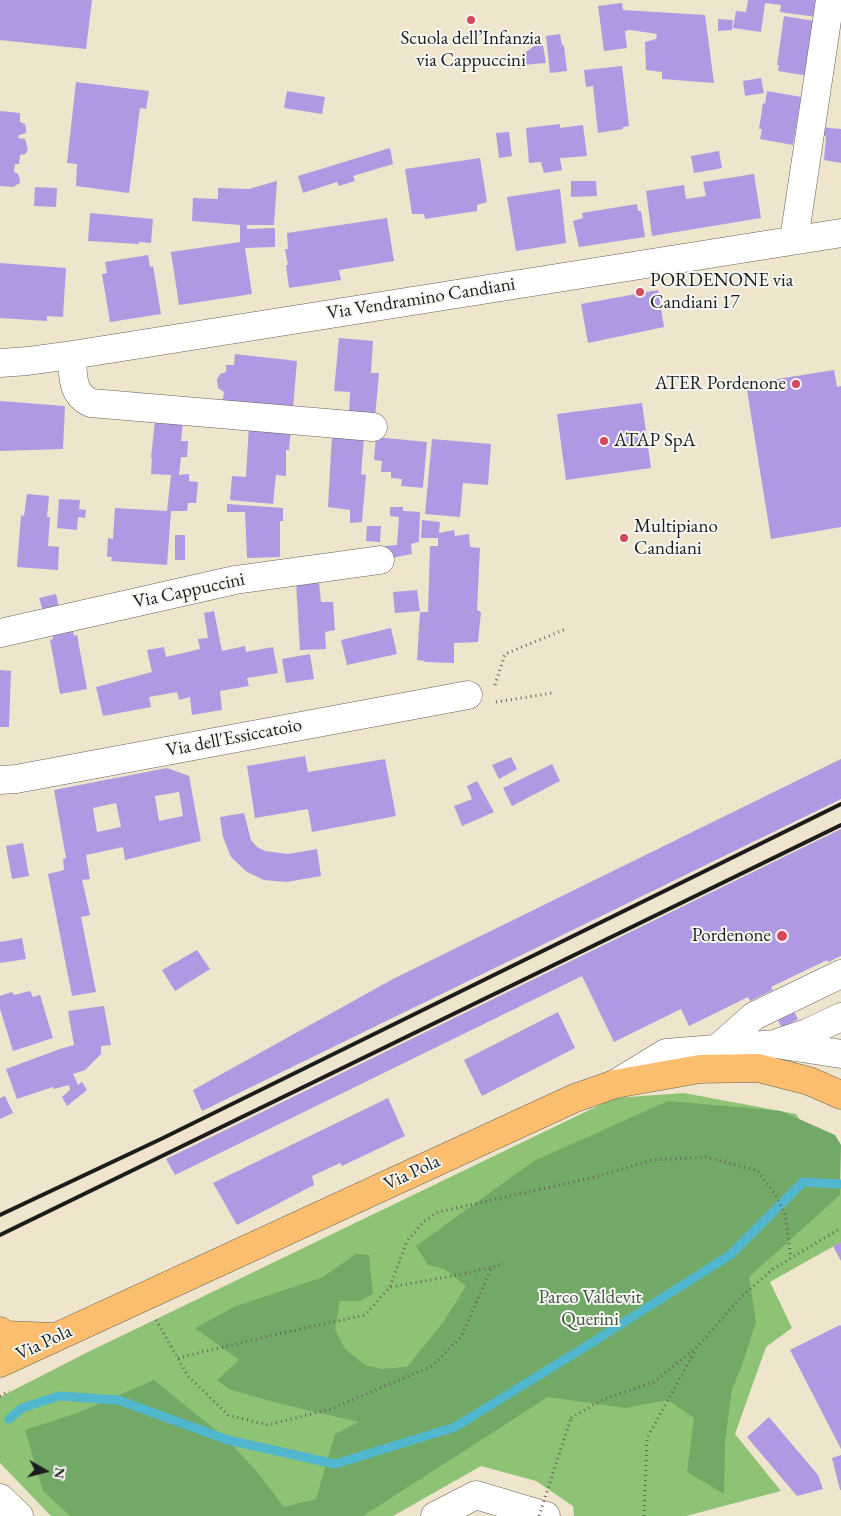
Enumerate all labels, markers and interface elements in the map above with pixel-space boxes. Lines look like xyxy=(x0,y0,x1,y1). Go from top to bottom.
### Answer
marker: Scuola dell’Infanzia via Cappuccini xyxy=(465,14,477,26)
place label: Scuola dell’Infanzia via Cappuccini xyxy=(400,28,542,72)
place label: PORDENONE via Candiani 17 xyxy=(650,270,793,314)
street label: Via Vendramino Candiani xyxy=(325,273,517,325)
marker: PORDENONE via Candiani 17 xyxy=(634,286,646,298)
place label: ATER Pordenone xyxy=(655,373,786,395)
marker: ATER Pordenone xyxy=(790,378,802,390)
place label: ATAP SpA xyxy=(614,430,696,452)
marker: ATAP SpA xyxy=(598,435,610,447)
place label: Multipiano Candiani xyxy=(634,516,718,560)
marker: Multipiano Candiani xyxy=(618,532,630,544)
street label: Via Cappuccini xyxy=(131,568,247,614)
street label: Via dell'Essiccatoio xyxy=(164,714,304,762)
place label: Pordenone xyxy=(692,925,771,947)
marker: Pordenone xyxy=(775,929,789,943)
street label: Via Pola xyxy=(380,1150,444,1196)
park label: Parco Valdevit Querini xyxy=(539,1287,641,1331)
street label: Via Pola xyxy=(12,1320,76,1366)
north arrow xyxy=(20,1446,70,1496)
text: N xyxy=(50,1466,70,1480)

